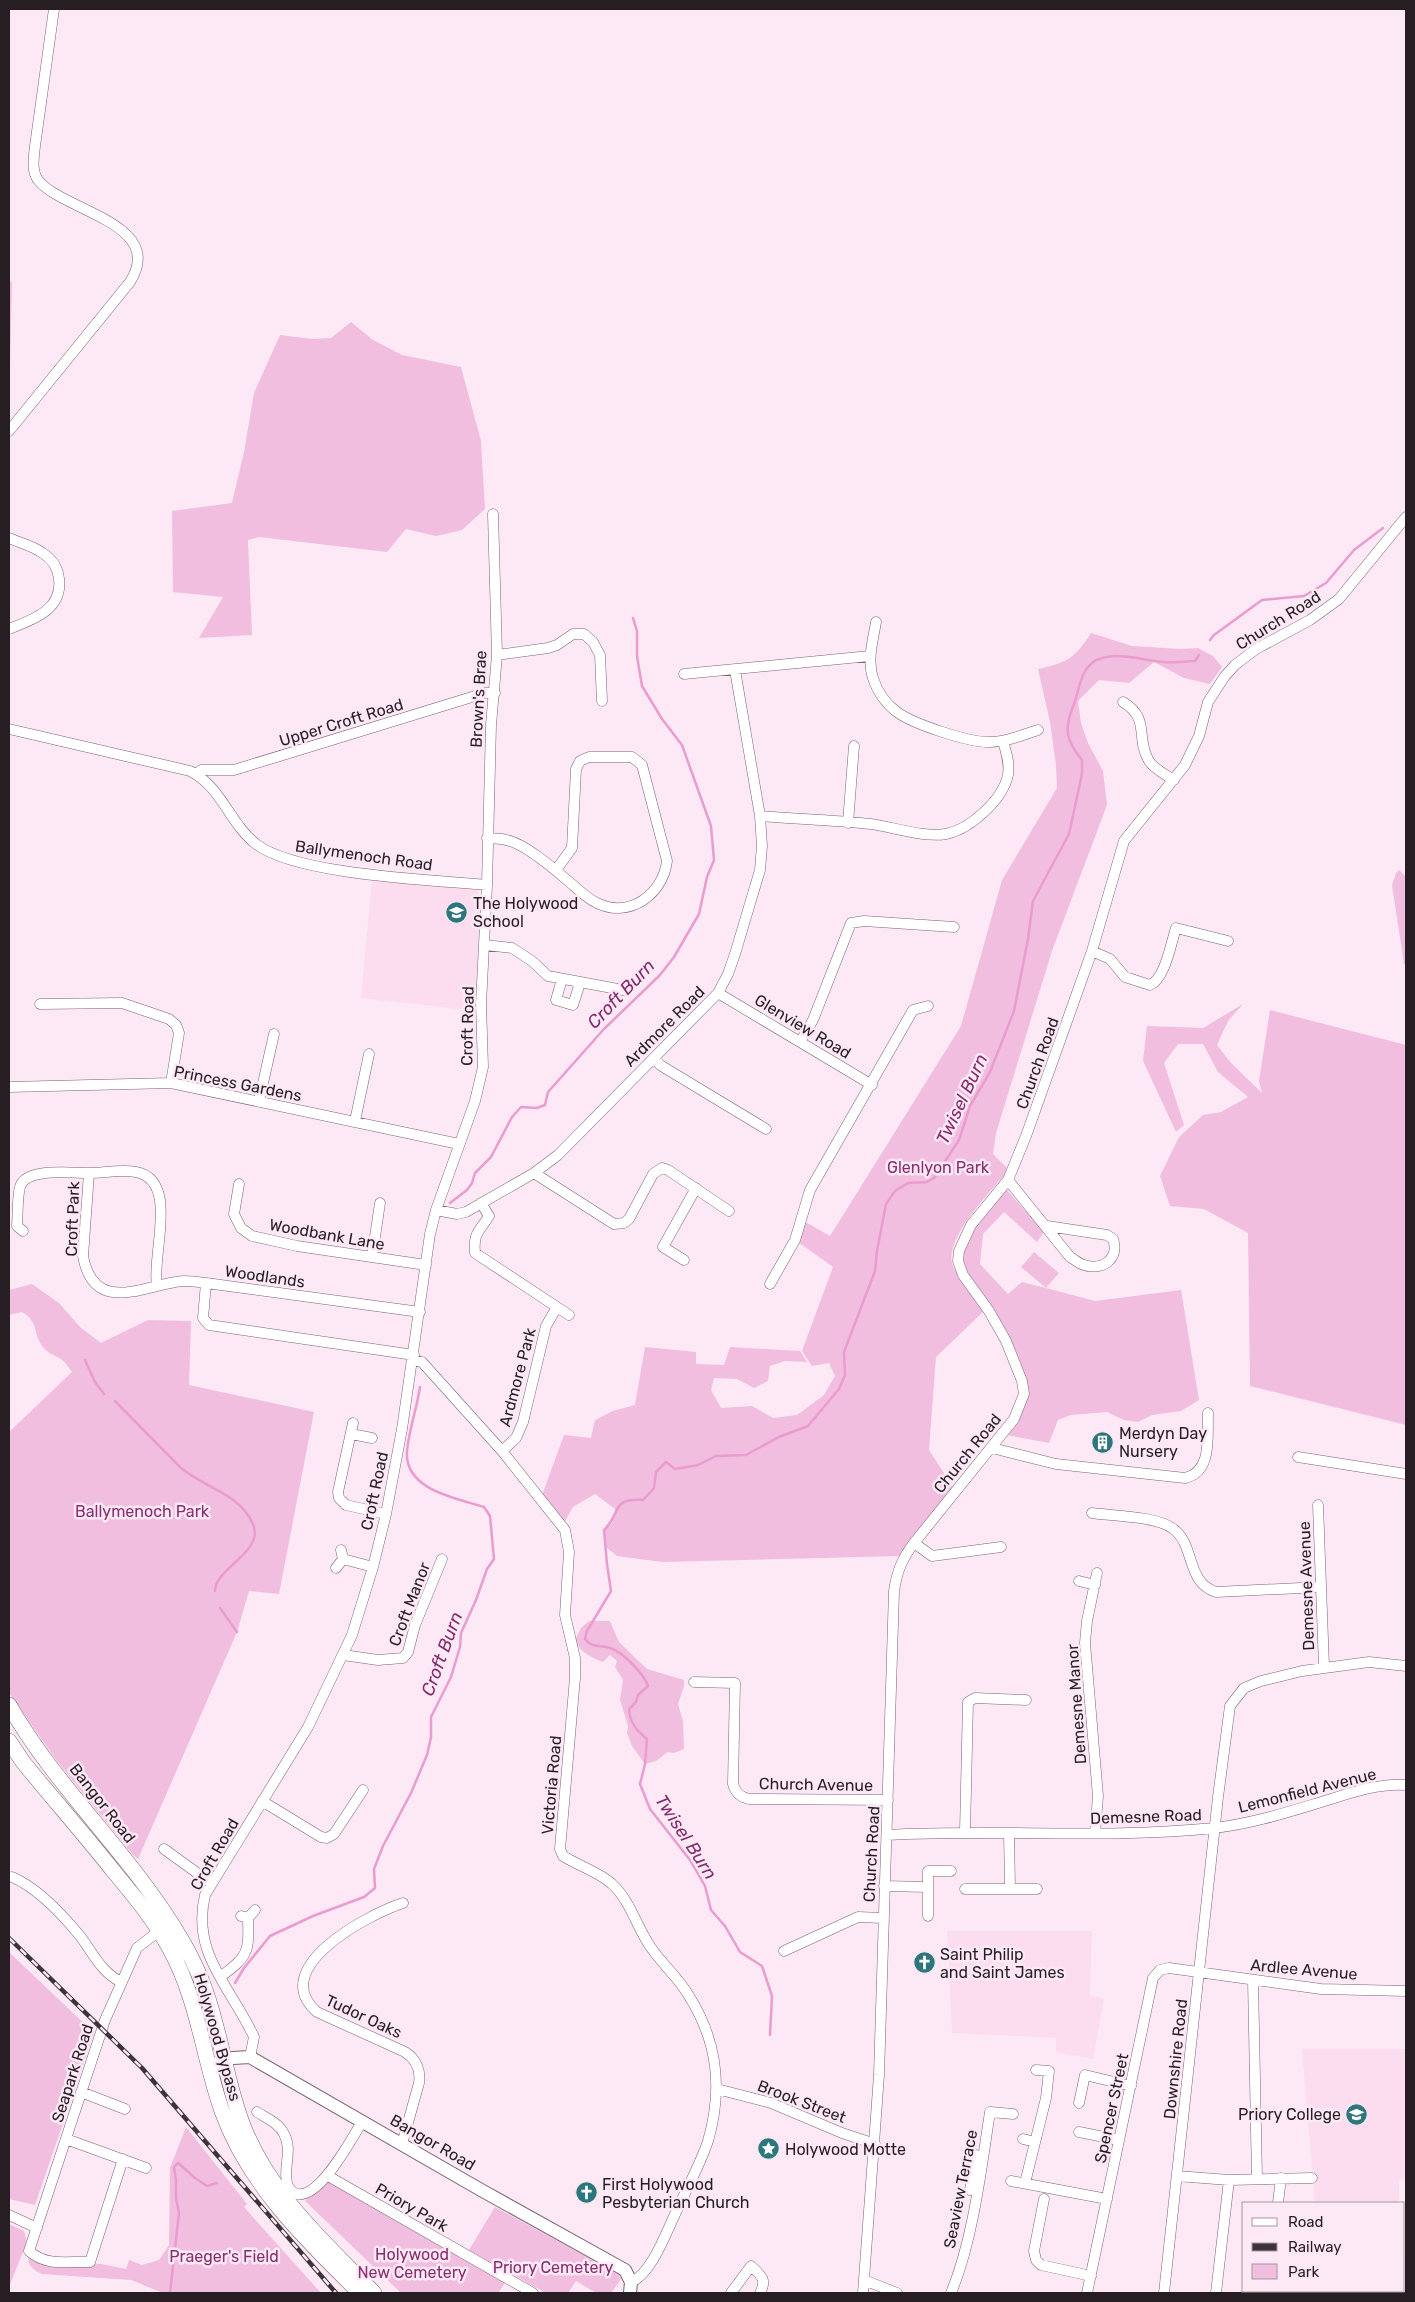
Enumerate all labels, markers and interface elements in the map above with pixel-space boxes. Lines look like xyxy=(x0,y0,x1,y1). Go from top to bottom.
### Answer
street label: Church Road xyxy=(1232,587,1324,654)
street label: Brown's Brae xyxy=(466,650,491,748)
street label: Upper Croft Road xyxy=(277,695,406,750)
street label: Ballymenoch Road xyxy=(294,836,434,875)
place label: The Holywood School xyxy=(473,894,578,931)
school or university icon: The Holywood School xyxy=(445,900,469,924)
water label: Croft Burn xyxy=(583,955,659,1033)
street label: Ardmore Road xyxy=(620,982,709,1071)
street label: Croft Road xyxy=(457,986,478,1066)
street label: Glenview Road xyxy=(751,990,854,1063)
street label: Church Road xyxy=(1012,1015,1063,1112)
water label: Twisel Burn xyxy=(932,1051,992,1147)
street label: Princess Gardens xyxy=(172,1062,303,1105)
park label: Glenlyon Park xyxy=(887,1158,990,1177)
street label: Croft Park xyxy=(62,1180,83,1257)
street label: Woodbank Lane xyxy=(268,1215,386,1254)
street label: Woodlands xyxy=(224,1261,306,1292)
street label: Ardmore Park xyxy=(495,1325,540,1429)
street label: Church Road xyxy=(930,1410,1005,1497)
place label: Merdyn Day Nursery xyxy=(1119,1424,1207,1461)
building icon: Merdyn Day Nursery xyxy=(1091,1430,1115,1454)
street label: Croft Road xyxy=(357,1450,392,1532)
park label: Ballymenoch Park xyxy=(75,1502,210,1521)
street label: Demesne Avenue xyxy=(1295,1521,1318,1651)
street label: Croft Manor xyxy=(385,1559,434,1649)
water label: Croft Burn xyxy=(417,1609,467,1699)
street label: Demesne Manor xyxy=(1063,1643,1090,1765)
street label: Victoria Road xyxy=(538,1735,565,1835)
street label: Bangor Road xyxy=(66,1760,139,1847)
street label: Lemonfield Avenue xyxy=(1236,1764,1378,1817)
street label: Church Avenue xyxy=(759,1774,873,1795)
water label: Twisel Burn xyxy=(650,1790,722,1884)
street label: Church Road xyxy=(859,1805,884,1903)
street label: Demesne Road xyxy=(1090,1805,1202,1828)
street label: Croft Road xyxy=(186,1815,243,1894)
place label: Saint Philip and Saint James xyxy=(940,1945,1065,1982)
church icon: Saint Philip and Saint James xyxy=(912,1951,936,1975)
street label: Ardlee Avenue xyxy=(1250,1955,1358,1984)
street label: Holywood Bypass xyxy=(190,1971,245,2103)
street label: Tudor Oaks xyxy=(323,1991,405,2042)
street label: Downshire Road xyxy=(1160,1998,1191,2120)
street label: Seapark Road xyxy=(48,2022,97,2125)
street label: Spencer Street xyxy=(1091,2051,1132,2165)
street label: Brook Street xyxy=(755,2076,849,2127)
school or university icon: Priory College xyxy=(1345,2102,1369,2126)
place label: Priory College xyxy=(1238,2105,1341,2124)
street label: Bangor Road xyxy=(387,2110,479,2175)
street label: Seaview Terrace xyxy=(940,2128,981,2250)
place icon: Holywood Motte xyxy=(757,2137,781,2161)
place label: Holywood Motte xyxy=(785,2140,906,2159)
place label: First Holywood Pesbyterian Church xyxy=(602,2175,749,2212)
street label: Priory Park xyxy=(372,2179,452,2236)
church icon: First Holywood Pesbyterian Church xyxy=(574,2181,598,2205)
legend xyxy=(1242,2202,1405,2292)
text: Road xyxy=(1288,2213,1324,2231)
text: Railway xyxy=(1288,2238,1342,2256)
park label: Holywood New Cemetery xyxy=(357,2245,467,2282)
park label: Praeger's Field xyxy=(169,2247,279,2266)
park label: Priory Cemetery xyxy=(493,2258,614,2277)
text: Park xyxy=(1288,2263,1319,2281)

